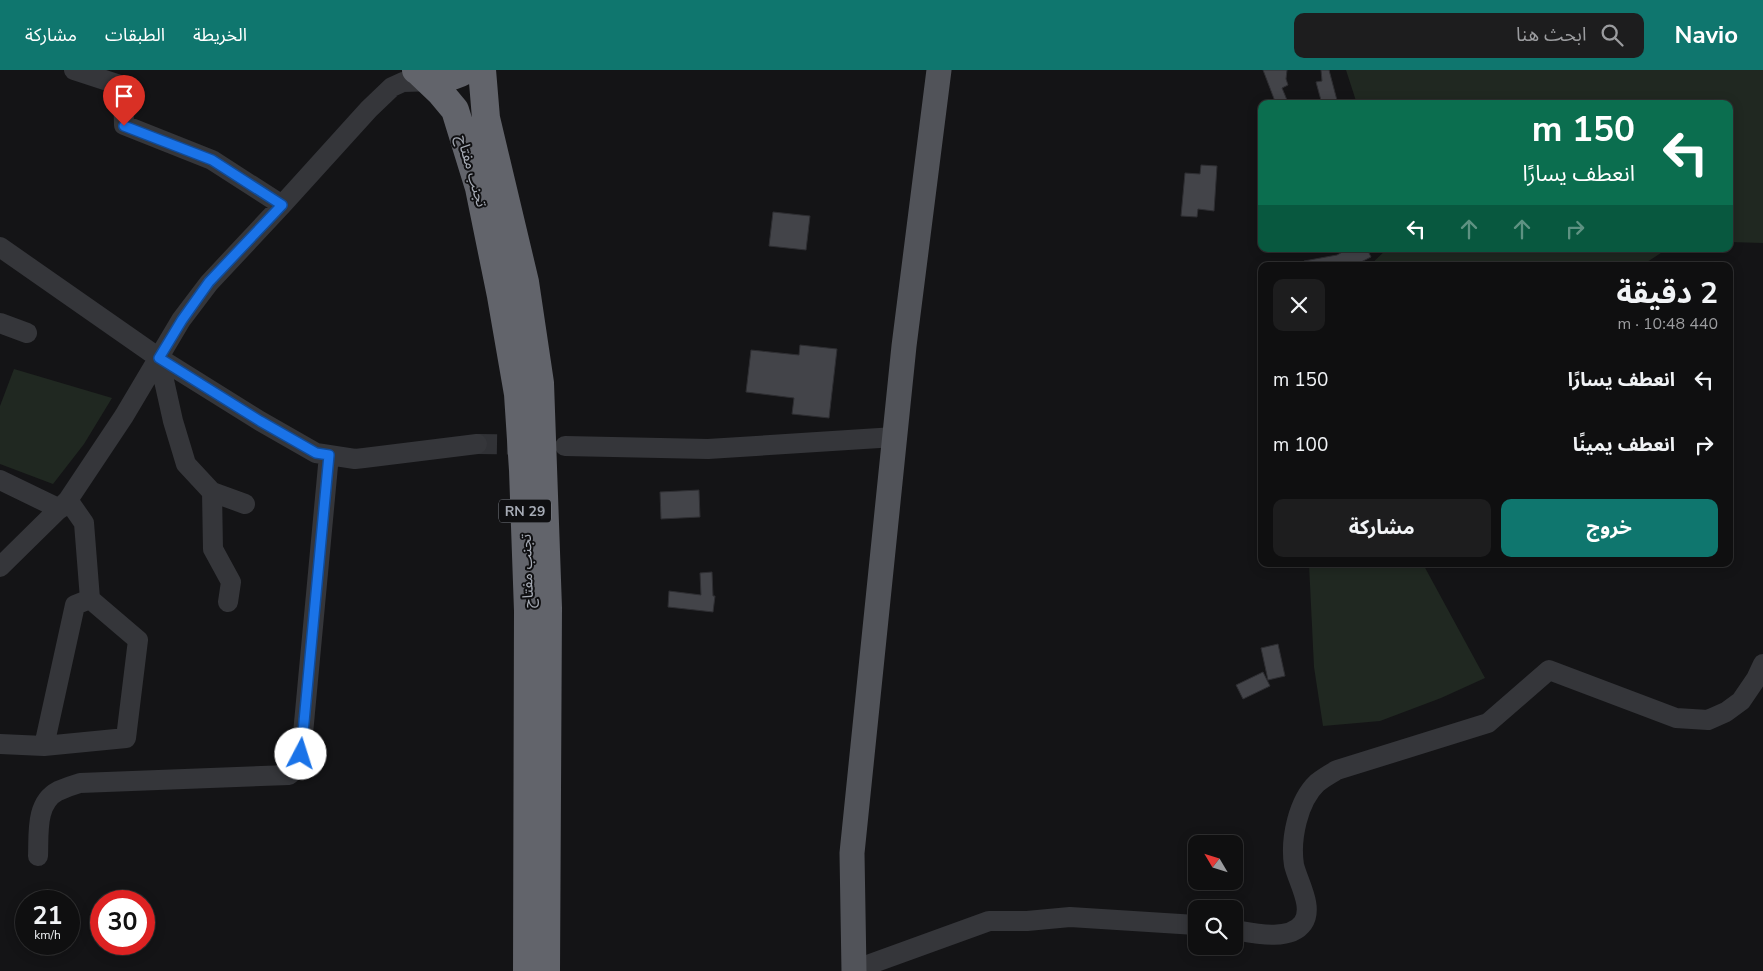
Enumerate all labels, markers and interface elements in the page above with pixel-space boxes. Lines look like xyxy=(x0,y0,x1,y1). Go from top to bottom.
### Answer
search box xyxy=(1294,13,1644,58)
text: Navio xyxy=(1674,19,1738,51)
icon: search xyxy=(1598,21,1626,49)
text: ابحث هنا xyxy=(1516,22,1586,48)
text: مشاركة xyxy=(25,23,77,47)
text: الطبقات xyxy=(105,23,165,47)
text: الخريطة xyxy=(193,23,247,47)
pin xyxy=(103,75,145,126)
icon: arrive xyxy=(110,82,138,110)
text: 150 m xyxy=(1532,106,1635,153)
icon: left xyxy=(1653,120,1718,185)
street label: تجنب مفتاح xyxy=(450,133,492,210)
text: انعطف يسارًا xyxy=(1523,159,1635,189)
icon: left xyxy=(1402,215,1430,243)
icon: ahead xyxy=(1455,215,1483,243)
icon: ahead xyxy=(1508,215,1536,243)
icon: right xyxy=(1561,215,1589,243)
text: 2 دقيقة xyxy=(1616,273,1718,314)
button: close xyxy=(1273,279,1325,331)
text: 440 m · 10:48 xyxy=(1617,313,1718,335)
icon: left xyxy=(1690,366,1718,394)
text: 150 m xyxy=(1273,367,1328,393)
text: انعطف يسارًا xyxy=(1568,367,1675,393)
icon: right xyxy=(1690,431,1718,459)
text: 100 m xyxy=(1273,432,1328,458)
text: انعطف يمينًا xyxy=(1573,432,1675,458)
button: مشاركة xyxy=(1273,499,1491,557)
button: خروج xyxy=(1501,499,1718,557)
road number: RN 29 xyxy=(499,500,551,522)
street label: تجنب مفتاح xyxy=(516,533,540,608)
position arrow xyxy=(274,727,326,779)
north arrow xyxy=(1188,835,1242,890)
map controls xyxy=(1188,835,1243,955)
speed limit sign: 30 xyxy=(90,890,155,955)
text: 21 xyxy=(32,899,63,933)
button: search xyxy=(1188,900,1243,955)
text: km/h xyxy=(34,927,61,943)

